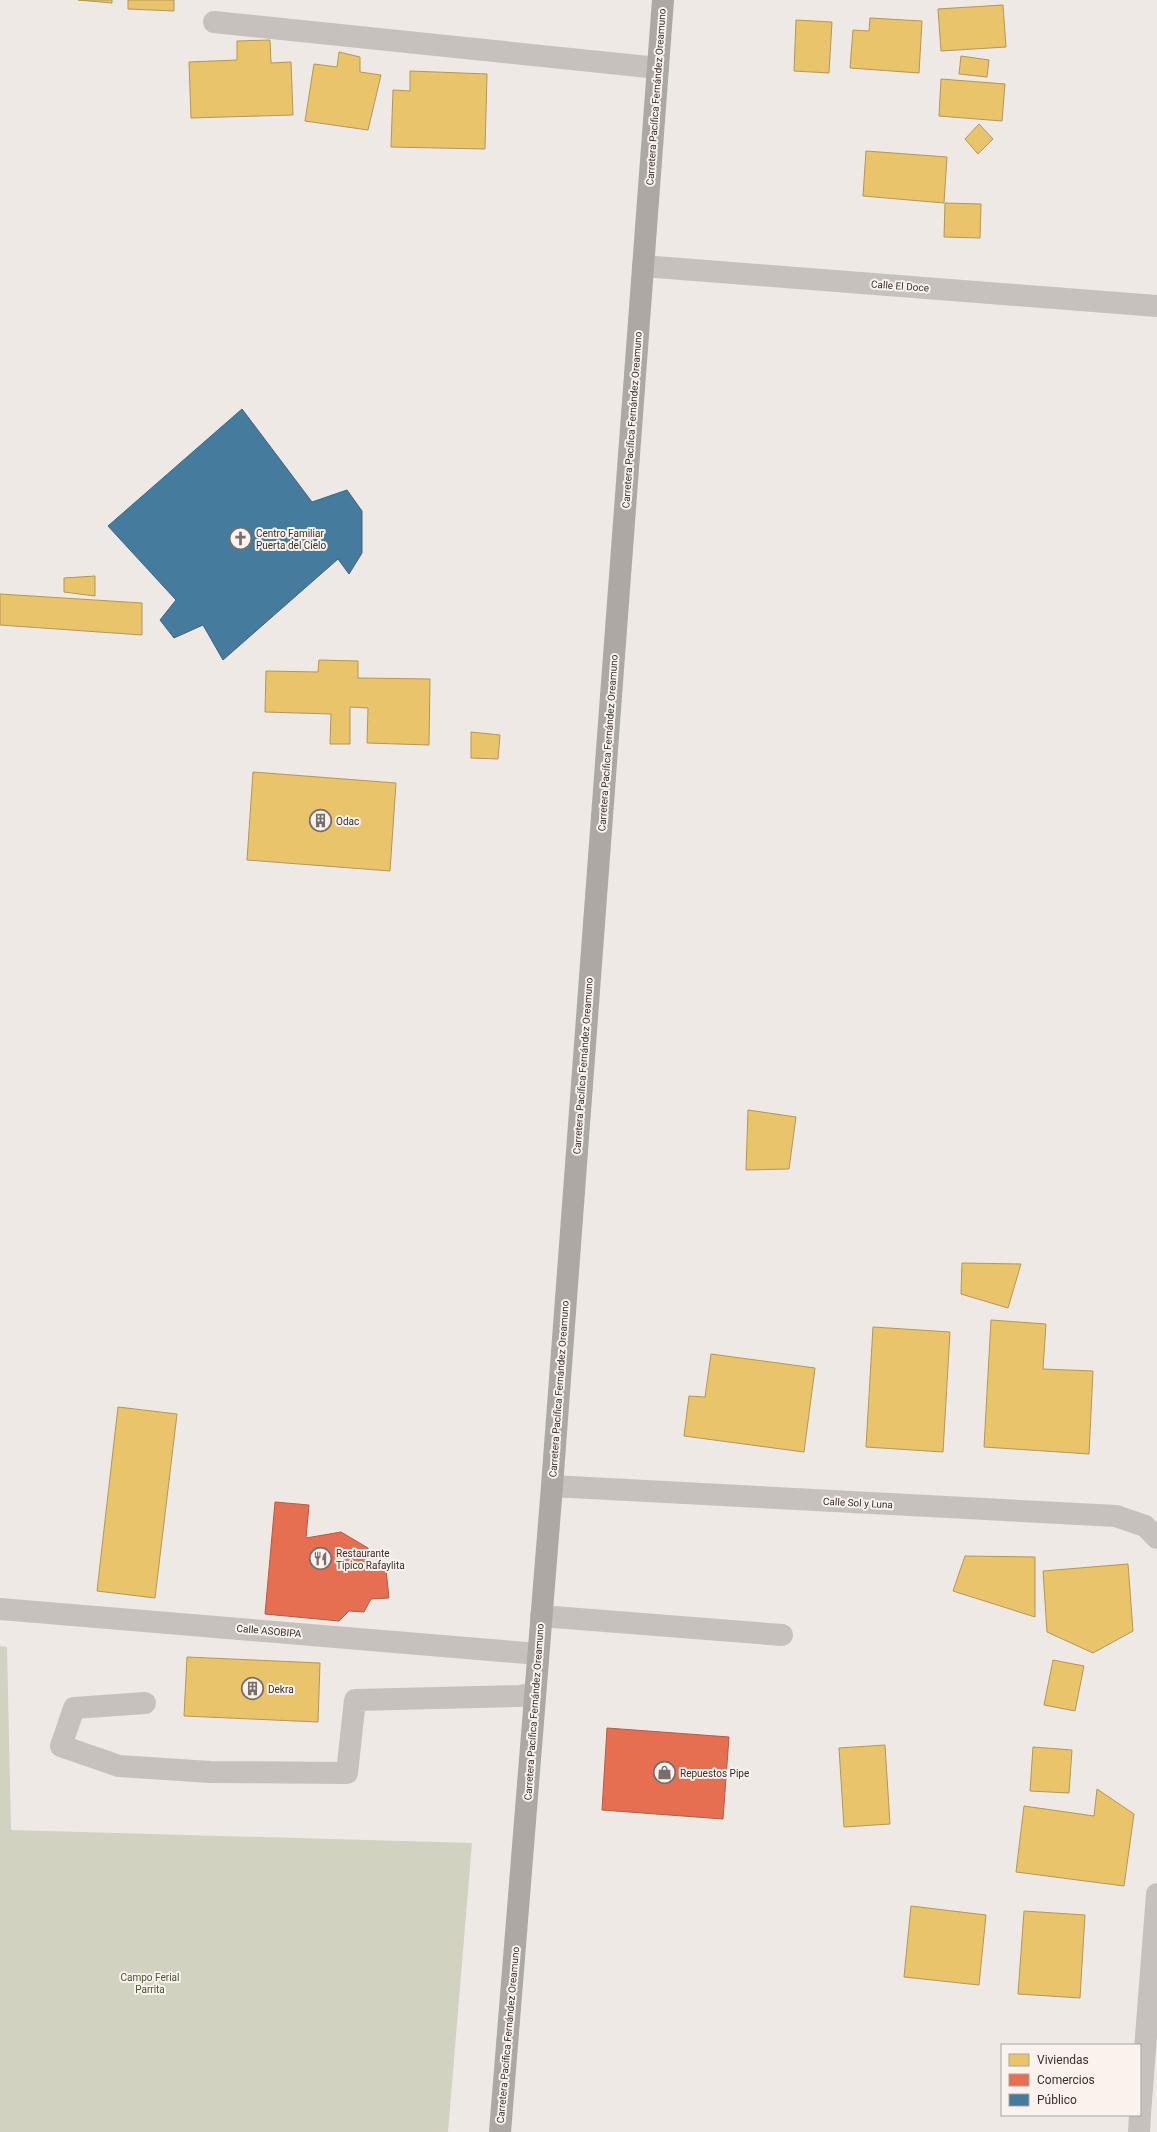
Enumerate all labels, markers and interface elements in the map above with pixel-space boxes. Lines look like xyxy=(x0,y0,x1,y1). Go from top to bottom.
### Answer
street label: Carretera Pacífica Fernández Oreamuno xyxy=(644,8,668,186)
street label: Calle El Doce xyxy=(871,278,929,294)
street label: Carretera Pacífica Fernández Oreamuno xyxy=(620,331,644,509)
church icon: Centro Familiar Puerta del Cielo xyxy=(228,526,254,552)
place label: Centro Familiar Puerta del Cielo xyxy=(256,528,326,551)
street label: Carretera Pacífica Fernández Oreamuno xyxy=(596,654,620,832)
building icon: Odac xyxy=(308,808,334,834)
place label: Odac xyxy=(336,816,359,827)
street label: Carretera Pacífica Fernández Oreamuno xyxy=(571,977,595,1155)
street label: Carretera Pacífica Fernández Oreamuno xyxy=(547,1300,571,1478)
street label: Calle Sol y Luna xyxy=(823,1496,893,1510)
restaurant icon: Restaurante Tipico Rafaylita xyxy=(307,1546,333,1572)
place label: Restaurante Tipico Rafaylita xyxy=(336,1548,405,1571)
street label: Calle ASOBIPA xyxy=(236,1623,302,1639)
street label: Carretera Pacífica Fernández Oreamuno xyxy=(522,1623,546,1801)
building icon: Dekra xyxy=(239,1676,265,1702)
place label: Dekra xyxy=(268,1684,294,1695)
shop icon: Repuestos Pipe xyxy=(652,1760,678,1786)
place label: Repuestos Pipe xyxy=(680,1768,749,1779)
street label: Carretera Pacífica Fernández Oreamuno xyxy=(495,1946,521,2124)
park label: Campo Ferial Parrita xyxy=(121,1972,179,1995)
legend xyxy=(1001,2044,1141,2116)
text: Viviendas xyxy=(1037,2053,1089,2067)
text: Comercios xyxy=(1037,2073,1095,2087)
text: Público xyxy=(1037,2093,1077,2107)

